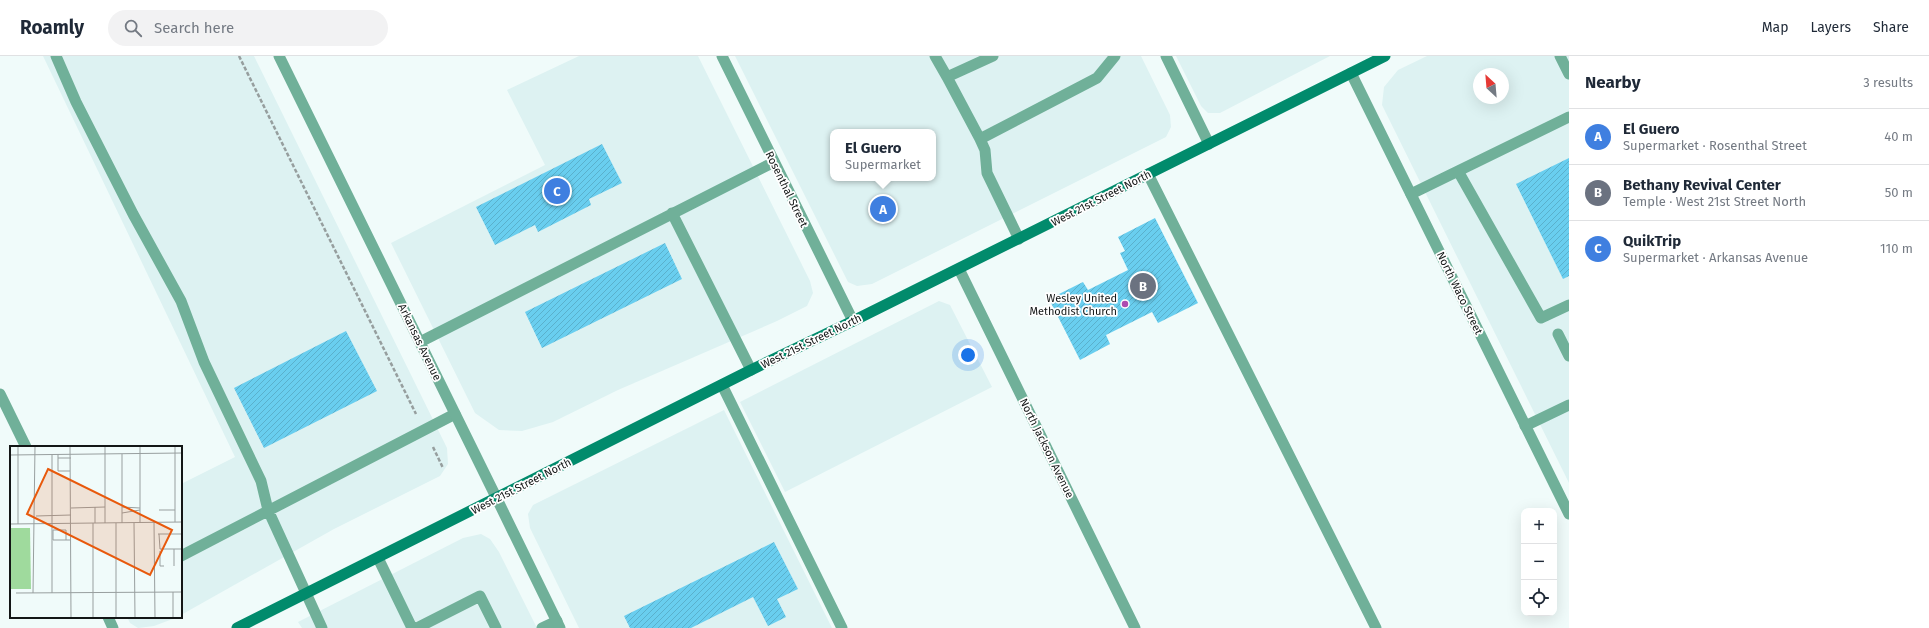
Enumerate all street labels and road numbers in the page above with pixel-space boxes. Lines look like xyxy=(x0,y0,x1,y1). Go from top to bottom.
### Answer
street label: Rosenthal Street xyxy=(763,149,811,229)
street label: West 21st Street North xyxy=(1049,168,1153,229)
street label: North Waco Street xyxy=(1434,250,1485,337)
street label: Arkansas Avenue xyxy=(395,302,444,383)
street label: West 21st Street North xyxy=(759,311,864,371)
street label: North Jackson Avenue xyxy=(1017,396,1076,500)
street label: West 21st Street North xyxy=(469,456,573,517)

